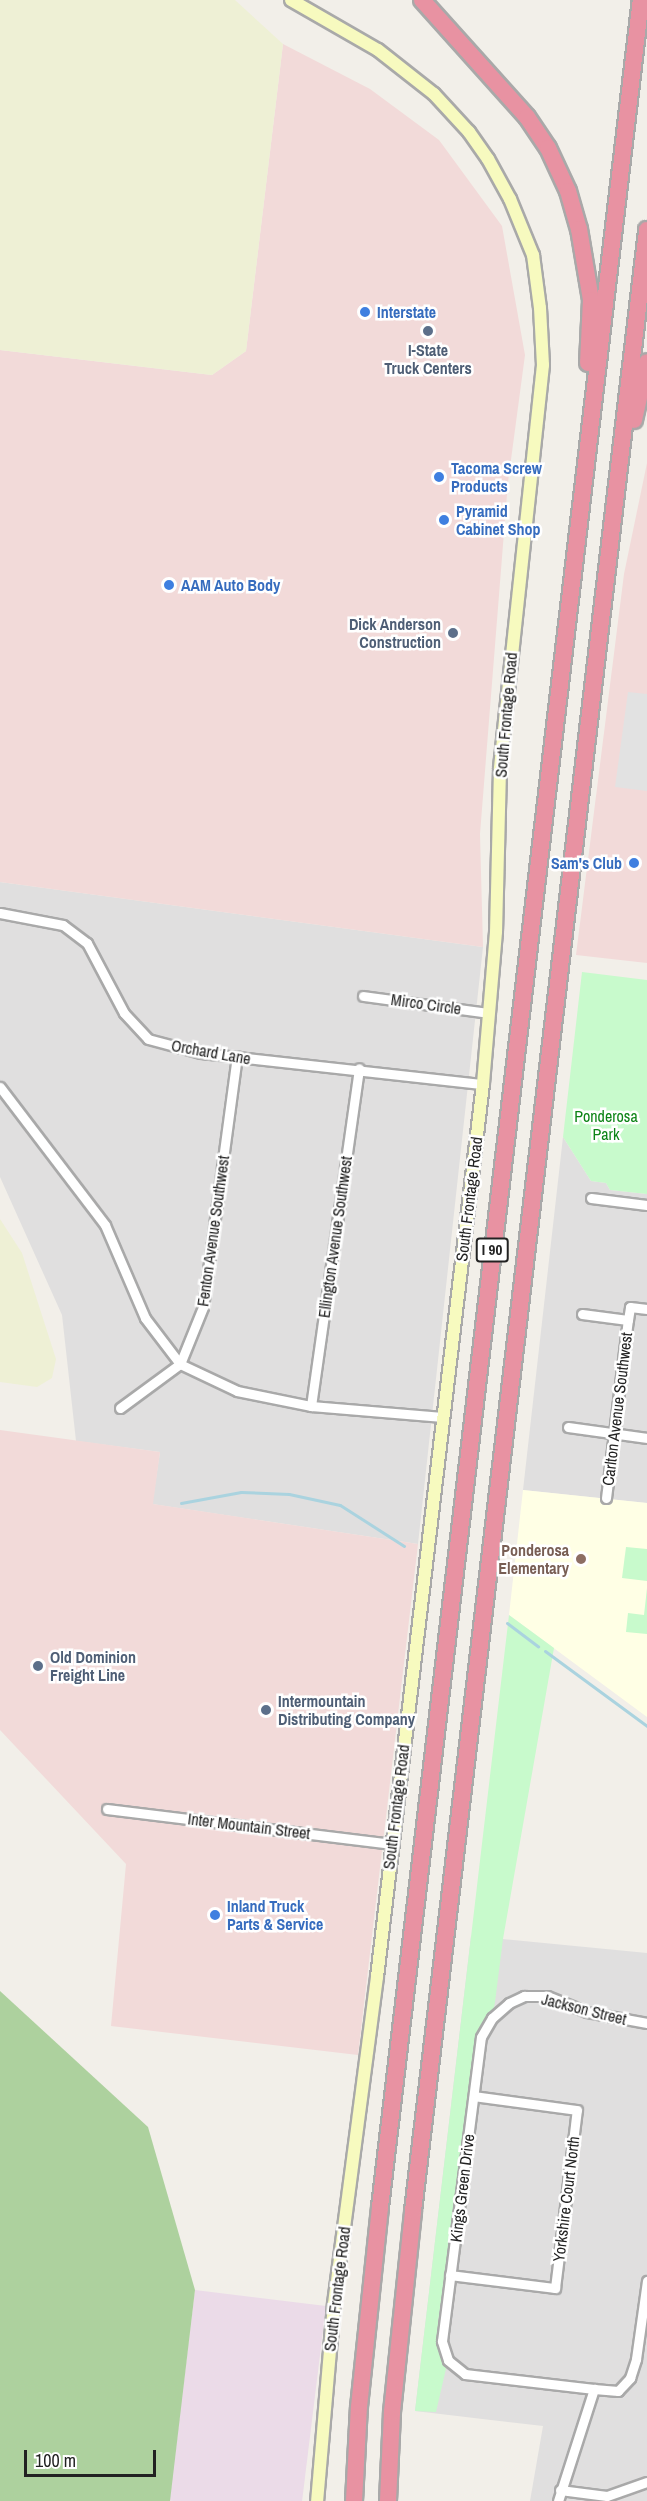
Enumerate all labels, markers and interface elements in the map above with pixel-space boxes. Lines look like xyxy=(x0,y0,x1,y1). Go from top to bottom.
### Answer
place label: Interstate xyxy=(377,302,436,322)
marker: Interstate xyxy=(358,305,372,319)
marker: I-State Truck Centers xyxy=(421,324,435,338)
place label: I-State Truck Centers xyxy=(384,340,472,378)
place label: Tacoma Screw Products xyxy=(451,458,542,496)
marker: Tacoma Screw Products xyxy=(432,470,446,484)
place label: Pyramid Cabinet Shop xyxy=(456,501,541,539)
marker: Pyramid Cabinet Shop xyxy=(437,513,451,527)
place label: AAM Auto Body xyxy=(181,575,281,595)
marker: AAM Auto Body xyxy=(162,578,176,592)
place label: Dick Anderson Construction xyxy=(348,614,441,652)
marker: Dick Anderson Construction xyxy=(446,626,460,640)
street label: South Frontage Road xyxy=(491,652,521,778)
place label: Sam's Club xyxy=(551,853,622,873)
marker: Sam's Club xyxy=(627,856,641,870)
street label: Mirco Circle xyxy=(390,990,462,1018)
street label: Orchard Lane xyxy=(170,1036,252,1068)
park label: Ponderosa Park xyxy=(574,1106,638,1144)
street label: South Frontage Road xyxy=(452,1136,486,1262)
street label: Fenton Avenue Southwest xyxy=(193,1154,233,1308)
street label: Ellington Avenue Southwest xyxy=(314,1155,356,1319)
road number: I 90 xyxy=(476,1238,508,1262)
street label: Carlton Avenue Southwest xyxy=(598,1331,636,1487)
place label: Ponderosa Elementary xyxy=(498,1540,569,1578)
marker: Ponderosa Elementary xyxy=(574,1552,588,1566)
place label: Old Dominion Freight Line xyxy=(50,1647,136,1685)
marker: Old Dominion Freight Line xyxy=(31,1659,45,1673)
place label: Intermountain Distributing Company xyxy=(278,1691,415,1729)
marker: Intermountain Distributing Company xyxy=(259,1703,273,1717)
street label: South Frontage Road xyxy=(379,1744,413,1870)
street label: Inter Mountain Street xyxy=(187,1809,311,1843)
place label: Inland Truck Parts & Service xyxy=(227,1896,323,1934)
marker: Inland Truck Parts & Service xyxy=(208,1908,222,1922)
street label: Jackson Street xyxy=(540,1989,628,2029)
street label: Kings Green Drive xyxy=(446,2133,478,2243)
street label: Yorkshire Court North xyxy=(549,2135,583,2263)
street label: South Frontage Road xyxy=(320,2226,354,2352)
scale bar xyxy=(27,2438,159,2476)
text: 100 m xyxy=(35,2448,76,2473)

